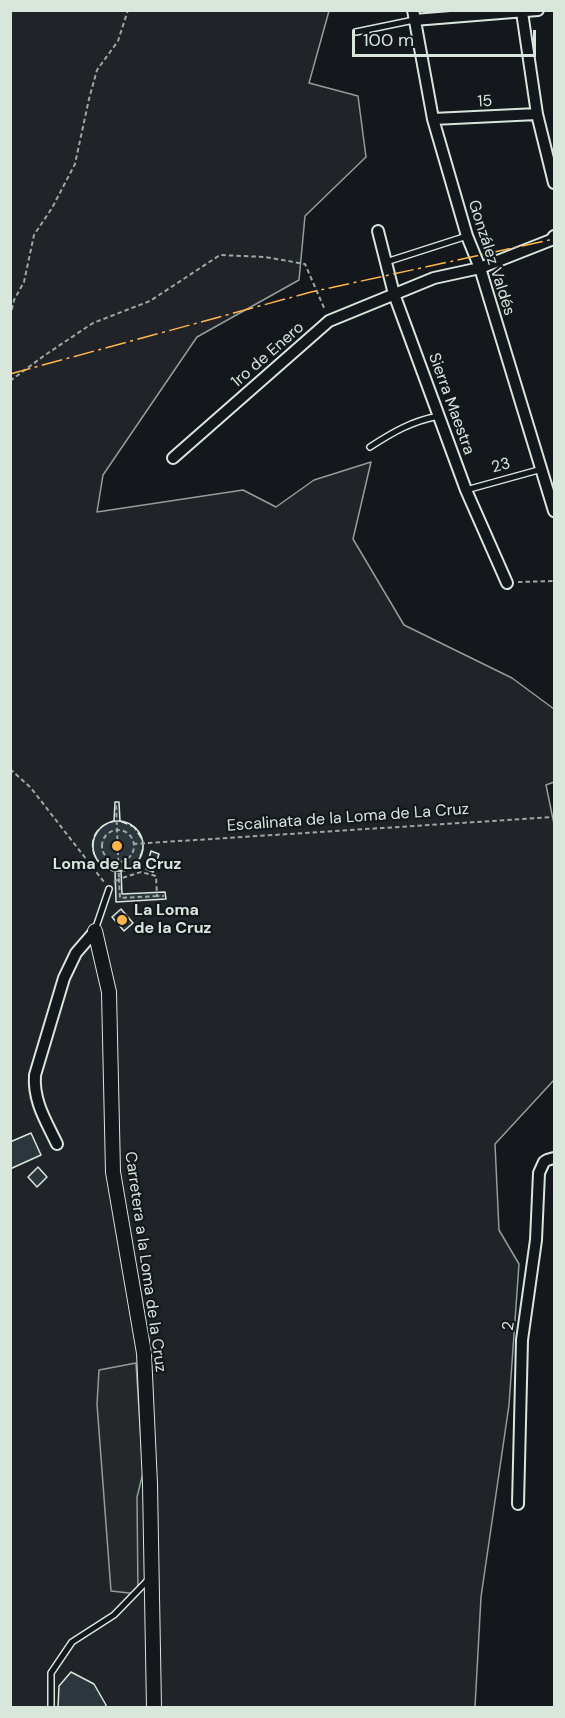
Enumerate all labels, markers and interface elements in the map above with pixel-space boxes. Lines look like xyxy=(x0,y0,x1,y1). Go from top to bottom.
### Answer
scale bar xyxy=(355,18,540,56)
text: 100 m xyxy=(363,28,414,52)
street label: 15 xyxy=(477,92,493,112)
street label: González Valdés xyxy=(463,198,519,318)
street label: 1ro de Enero xyxy=(228,318,308,392)
street label: Sierra Maestra xyxy=(424,351,478,457)
street label: 23 xyxy=(489,454,513,478)
street label: Escalinata de la Loma de La Cruz xyxy=(226,800,470,836)
marker: Loma de La Cruz xyxy=(110,839,124,853)
place label: Loma de La Cruz xyxy=(53,855,181,875)
place label: La Loma de la Cruz xyxy=(134,901,211,939)
marker: La Loma de la Cruz xyxy=(115,913,129,927)
street label: Carretera a la Loma de la Cruz xyxy=(120,1150,170,1374)
street label: 2 xyxy=(499,1320,519,1332)

